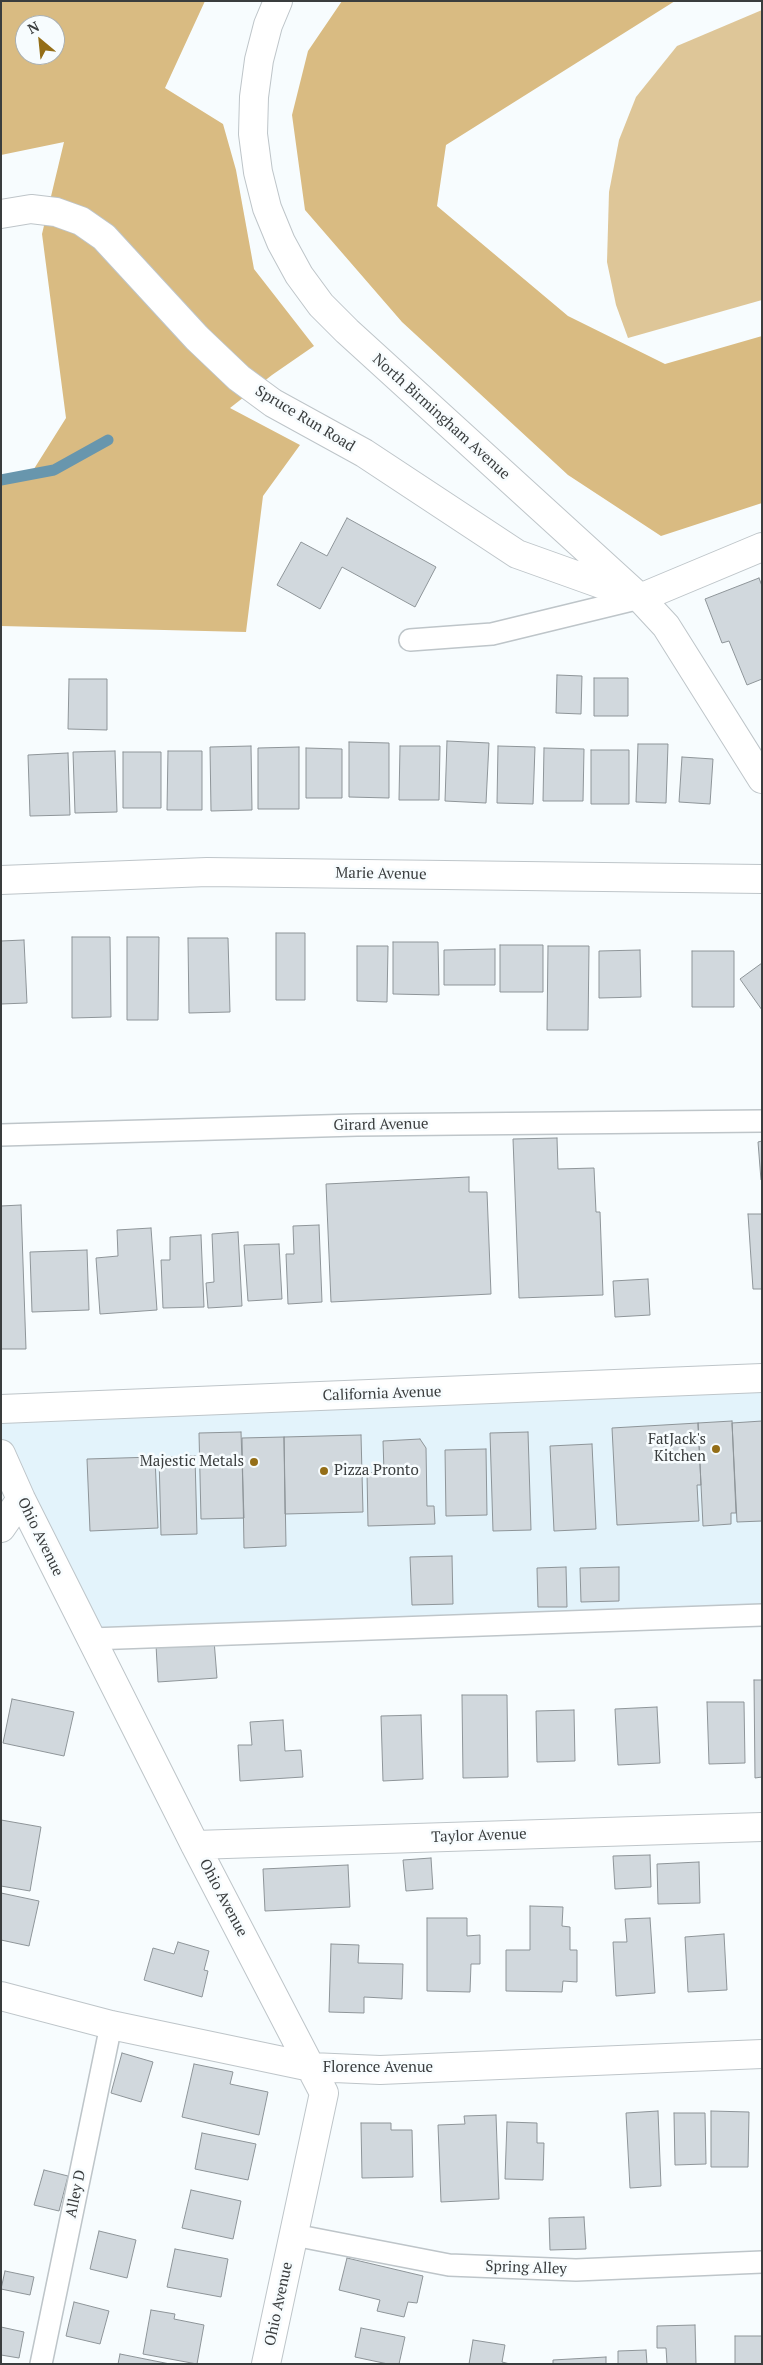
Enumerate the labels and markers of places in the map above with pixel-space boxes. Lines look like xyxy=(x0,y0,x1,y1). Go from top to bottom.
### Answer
place label: FatJack's Kitchen xyxy=(648,1431,706,1466)
marker: FatJack's Kitchen xyxy=(710,1443,722,1455)
place label: Majestic Metals xyxy=(140,1453,244,1471)
marker: Majestic Metals xyxy=(248,1456,260,1468)
place label: Pizza Pronto xyxy=(334,1462,419,1480)
marker: Pizza Pronto xyxy=(318,1465,330,1477)

